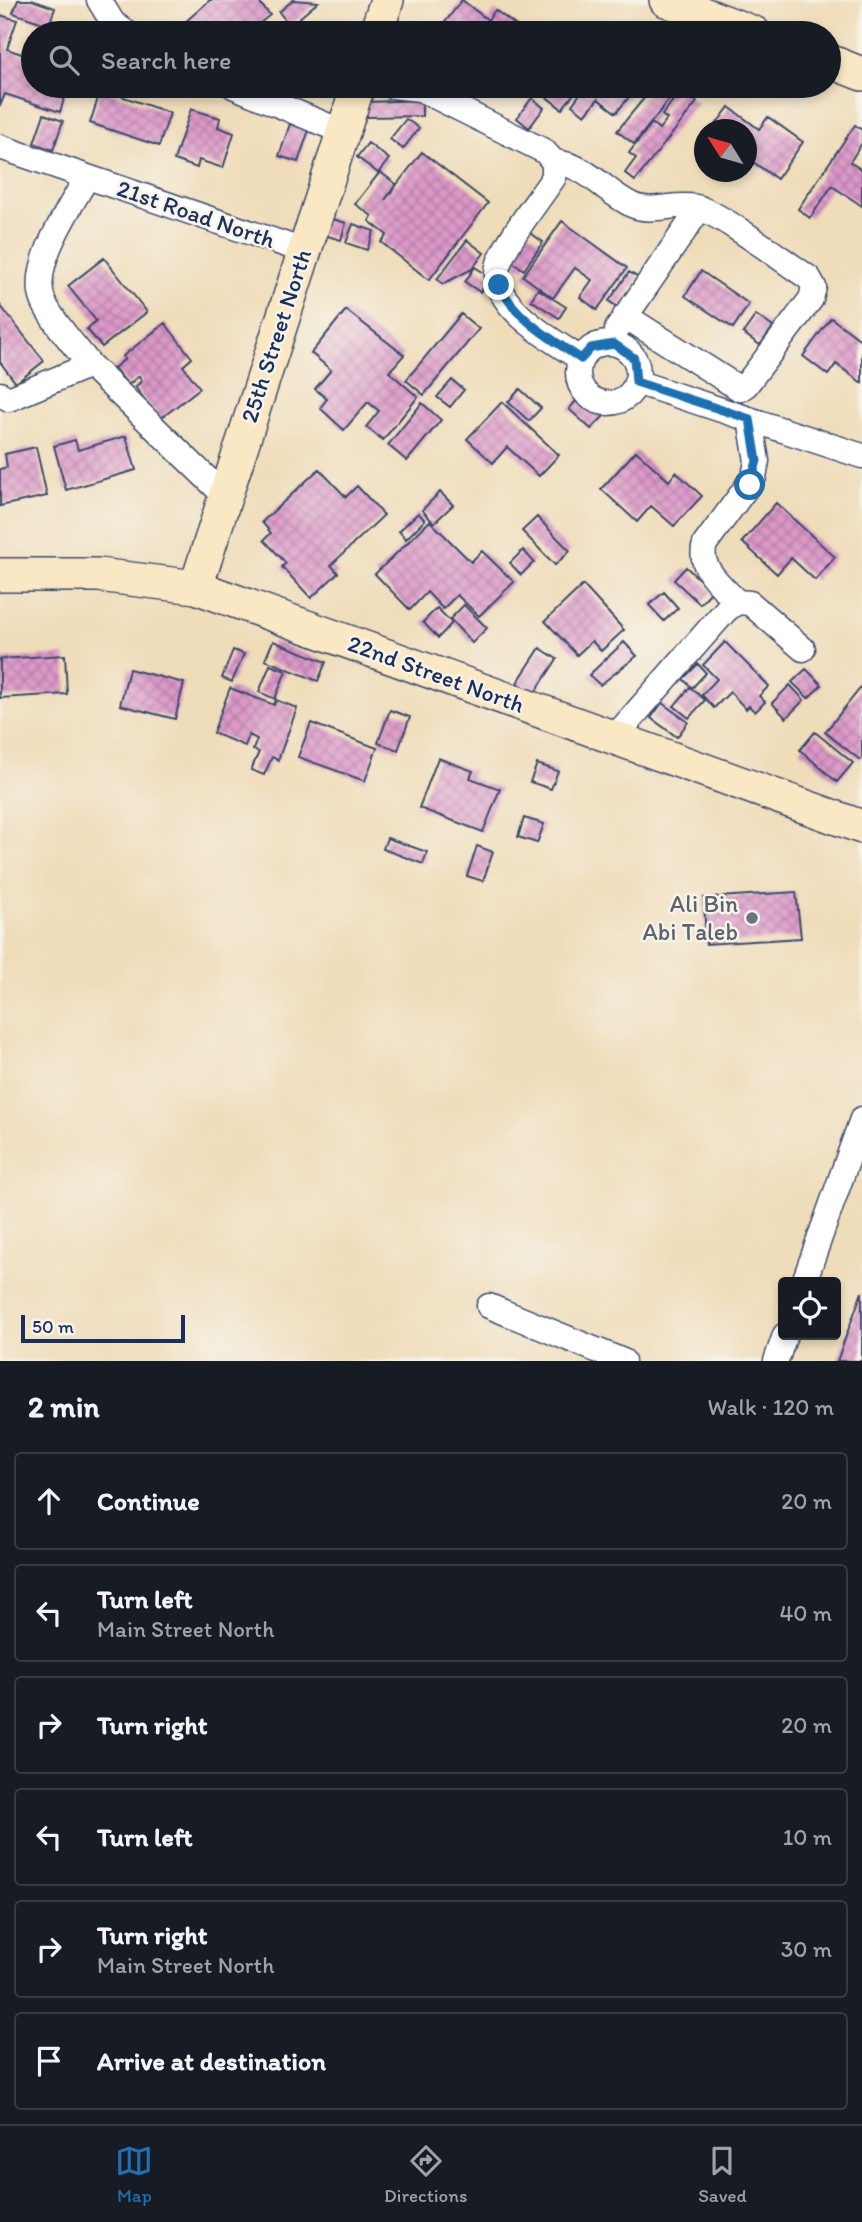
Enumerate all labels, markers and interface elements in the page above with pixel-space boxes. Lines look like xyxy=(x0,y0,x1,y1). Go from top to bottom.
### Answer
search box xyxy=(21,21,841,98)
icon: search xyxy=(45,41,83,79)
text: Search here xyxy=(101,44,231,76)
north arrow xyxy=(694,119,757,182)
street label: 21st Road North xyxy=(113,173,279,254)
street label: 25th Street North xyxy=(234,246,317,426)
route end xyxy=(483,269,514,300)
route start xyxy=(734,469,765,500)
street label: 22nd Street North xyxy=(344,628,528,719)
place label: Ali Bin Abi Taleb xyxy=(642,889,738,946)
marker: Ali Bin Abi Taleb xyxy=(744,910,760,926)
map controls xyxy=(778,1277,841,1340)
button: locate xyxy=(778,1277,841,1340)
scale bar xyxy=(21,1312,186,1344)
text: 50 m xyxy=(32,1315,74,1338)
text: 2 min xyxy=(28,1388,99,1425)
text: Walk · 120 m xyxy=(708,1393,834,1421)
icon: ahead xyxy=(30,1482,68,1520)
text: Continue xyxy=(97,1485,200,1517)
text: 20 m xyxy=(781,1487,832,1515)
text: Turn left xyxy=(97,1583,193,1615)
icon: left xyxy=(30,1594,68,1632)
text: 40 m xyxy=(779,1599,832,1627)
text: Main Street North xyxy=(97,1615,275,1643)
icon: right xyxy=(30,1706,68,1744)
text: Turn right xyxy=(97,1709,208,1741)
text: 20 m xyxy=(781,1711,832,1739)
icon: left xyxy=(30,1818,68,1856)
text: Turn left xyxy=(97,1821,193,1853)
text: 10 m xyxy=(783,1823,832,1851)
text: Turn right xyxy=(97,1919,208,1951)
icon: right xyxy=(30,1930,68,1968)
text: 30 m xyxy=(781,1935,832,1963)
text: Main Street North xyxy=(97,1951,275,1979)
icon: arrive xyxy=(30,2042,68,2080)
text: Arrive at destination xyxy=(97,2045,326,2077)
tab: Map xyxy=(115,2142,153,2207)
tab: Directions xyxy=(384,2142,468,2207)
tab: Saved xyxy=(698,2142,747,2207)

